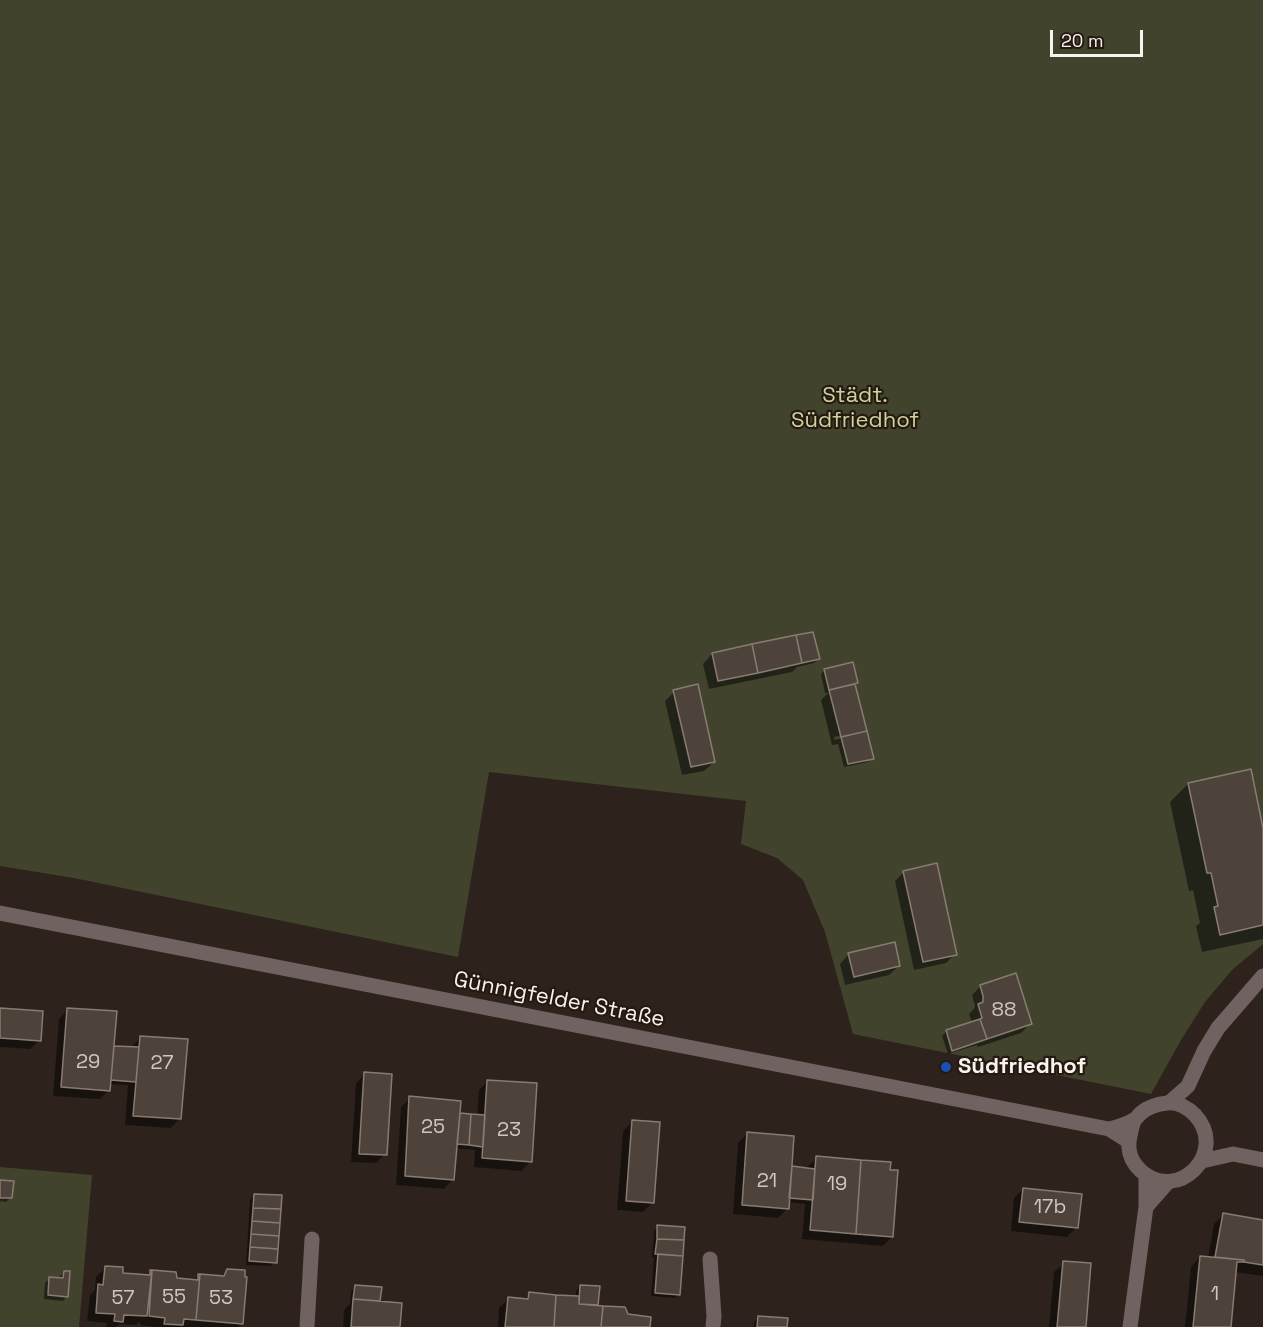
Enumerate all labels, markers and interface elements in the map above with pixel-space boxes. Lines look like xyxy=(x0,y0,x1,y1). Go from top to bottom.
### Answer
scale bar xyxy=(1053,18,1146,56)
text: 20 m xyxy=(1061,29,1104,52)
park label: Städt. Südfriedhof xyxy=(791,383,919,434)
street label: Günnigfelder Straße xyxy=(451,967,667,1033)
house number: 88 xyxy=(992,999,1016,1023)
house number: 29 xyxy=(76,1051,100,1075)
house number: 27 xyxy=(150,1052,174,1076)
place label: Südfriedhof xyxy=(958,1054,1086,1080)
marker: Südfriedhof xyxy=(939,1060,953,1074)
house number: 25 xyxy=(421,1116,445,1140)
house number: 23 xyxy=(497,1119,521,1143)
house number: 21 xyxy=(757,1170,777,1194)
house number: 19 xyxy=(827,1173,847,1197)
house number: 17b xyxy=(1034,1196,1066,1220)
house number: 1 xyxy=(1211,1283,1219,1307)
house number: 55 xyxy=(162,1286,186,1310)
house number: 57 xyxy=(111,1287,135,1311)
house number: 53 xyxy=(209,1287,233,1311)

